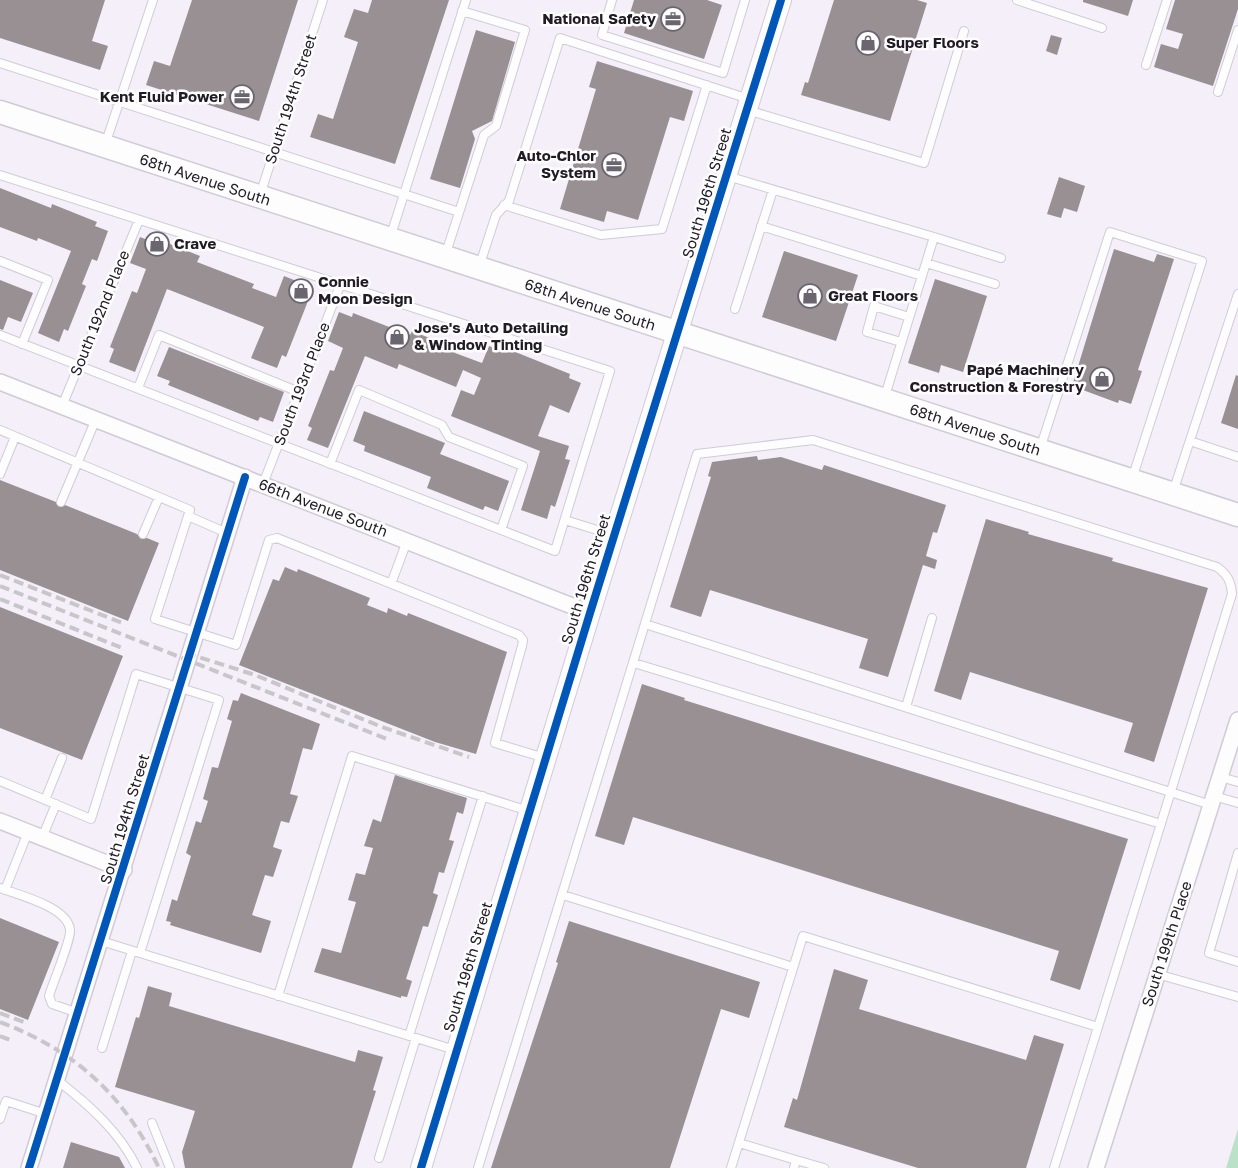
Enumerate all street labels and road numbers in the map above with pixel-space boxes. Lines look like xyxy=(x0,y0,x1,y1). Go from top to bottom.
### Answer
street label: South 194th Street xyxy=(261,31,320,166)
street label: South 196th Street xyxy=(678,125,734,260)
street label: 68th Avenue South xyxy=(137,149,273,209)
street label: South 192nd Place xyxy=(66,247,133,378)
street label: 68th Avenue South xyxy=(522,274,658,334)
street label: South 193rd Place xyxy=(269,319,333,448)
street label: 68th Avenue South xyxy=(907,399,1043,459)
street label: 66th Avenue South xyxy=(256,474,390,540)
street label: South 196th Street xyxy=(557,511,613,646)
street label: South 194th Street xyxy=(96,751,152,886)
street label: South 199th Place xyxy=(1137,878,1195,1009)
street label: South 196th Street xyxy=(439,899,495,1034)

